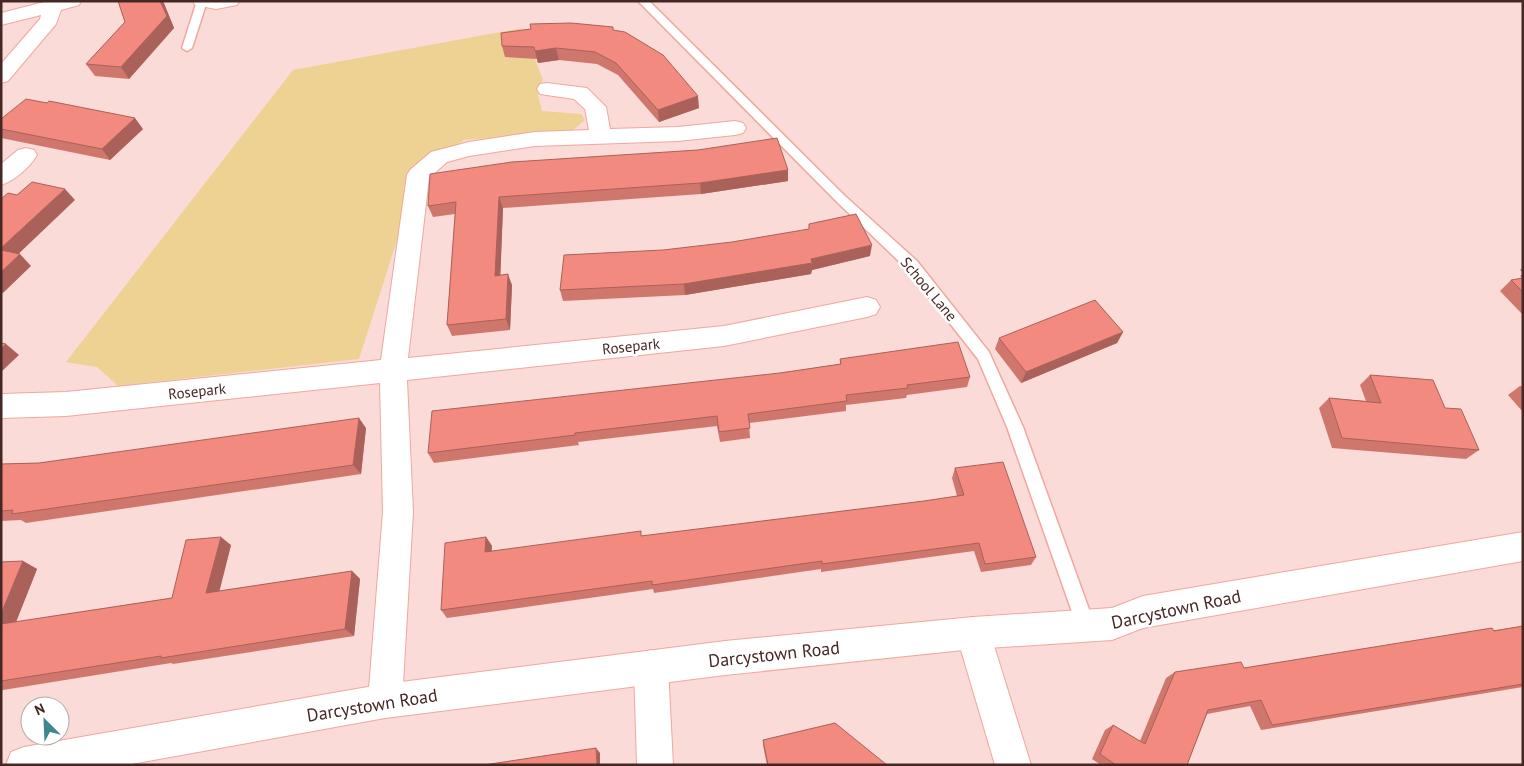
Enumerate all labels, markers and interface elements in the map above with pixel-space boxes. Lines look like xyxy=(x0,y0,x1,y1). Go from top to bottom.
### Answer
street label: School Lane xyxy=(897,253,961,325)
street label: Rosepark xyxy=(601,333,662,358)
street label: Rosepark xyxy=(167,378,228,403)
street label: Darcystown Road xyxy=(1109,584,1243,634)
street label: Darcystown Road xyxy=(707,636,841,672)
street label: Darcystown Road xyxy=(305,683,439,727)
north arrow xyxy=(20,696,70,746)
text: N xyxy=(32,699,48,719)

